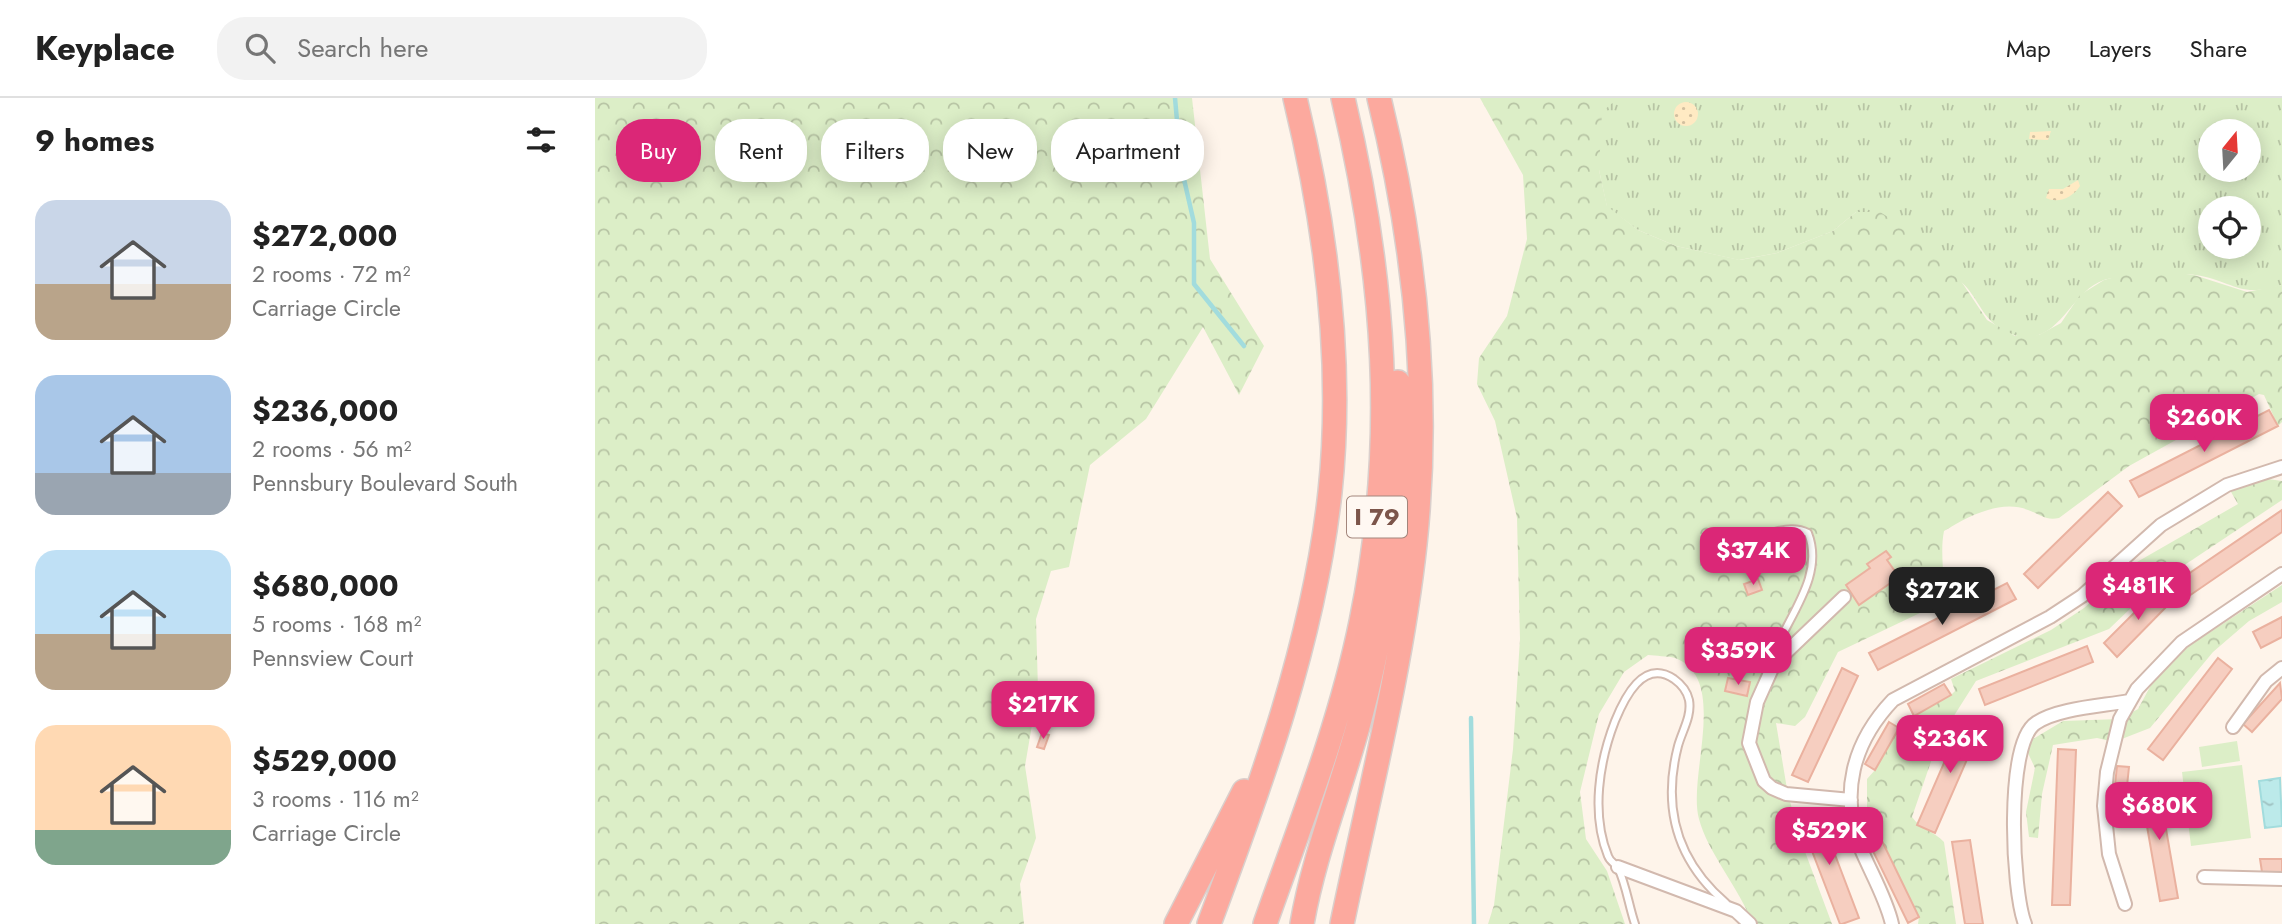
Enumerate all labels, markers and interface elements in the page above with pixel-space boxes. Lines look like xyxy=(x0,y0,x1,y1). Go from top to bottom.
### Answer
search box xyxy=(217,17,707,80)
text: Keyplace xyxy=(35,25,175,72)
icon: search xyxy=(241,29,279,67)
text: Search here xyxy=(297,29,428,67)
text: Map xyxy=(2006,31,2051,66)
text: Layers xyxy=(2089,31,2151,66)
text: Share xyxy=(2189,31,2247,66)
text: 9 homes xyxy=(35,119,154,162)
chip: Buy xyxy=(616,119,701,182)
chip: Rent xyxy=(715,119,807,182)
chip: Filters xyxy=(821,119,929,182)
chip: New xyxy=(943,119,1037,182)
chip: Apartment xyxy=(1051,119,1204,182)
north arrow xyxy=(2198,119,2261,182)
map controls xyxy=(2198,119,2261,259)
icon: filters xyxy=(522,121,560,159)
button: locate xyxy=(2198,196,2261,259)
text: $272,000 xyxy=(252,214,397,257)
icon: home xyxy=(91,228,175,312)
text: 2 rooms · 72 m² xyxy=(252,257,411,291)
text: Carriage Circle xyxy=(252,291,401,325)
text: $236,000 xyxy=(252,389,398,432)
pin: $260K xyxy=(2155,394,2253,454)
text: $260K xyxy=(2166,400,2242,434)
icon: home xyxy=(91,403,175,487)
text: 2 rooms · 56 m² xyxy=(252,432,412,466)
text: Pennsbury Boulevard South xyxy=(252,466,518,500)
road number: I 79 xyxy=(1347,496,1407,538)
pin: $374K xyxy=(1704,528,1802,587)
text: $374K xyxy=(1716,533,1790,567)
pin: $481K xyxy=(2089,562,2187,622)
text: $680,000 xyxy=(252,564,399,607)
pin: $272K xyxy=(1893,568,1991,627)
text: $481K xyxy=(2102,568,2174,602)
text: $272K xyxy=(1905,573,1979,607)
icon: home xyxy=(91,578,175,662)
text: 5 rooms · 168 m² xyxy=(252,607,421,641)
pin: $359K xyxy=(1689,628,1787,687)
text: $359K xyxy=(1701,633,1775,667)
text: Pennsview Court xyxy=(252,641,413,675)
pin: $217K xyxy=(994,682,1092,741)
text: $217K xyxy=(1007,687,1079,721)
pin: $236K xyxy=(1901,716,1999,775)
text: $236K xyxy=(1912,721,1988,755)
text: $529,000 xyxy=(252,739,397,782)
icon: home xyxy=(91,753,175,837)
text: 3 rooms · 116 m² xyxy=(252,782,419,816)
pin: $680K xyxy=(2110,782,2208,842)
text: $680K xyxy=(2121,788,2197,822)
pin: $529K xyxy=(1780,808,1878,867)
text: $529K xyxy=(1791,813,1867,847)
text: Carriage Circle xyxy=(252,816,401,850)

